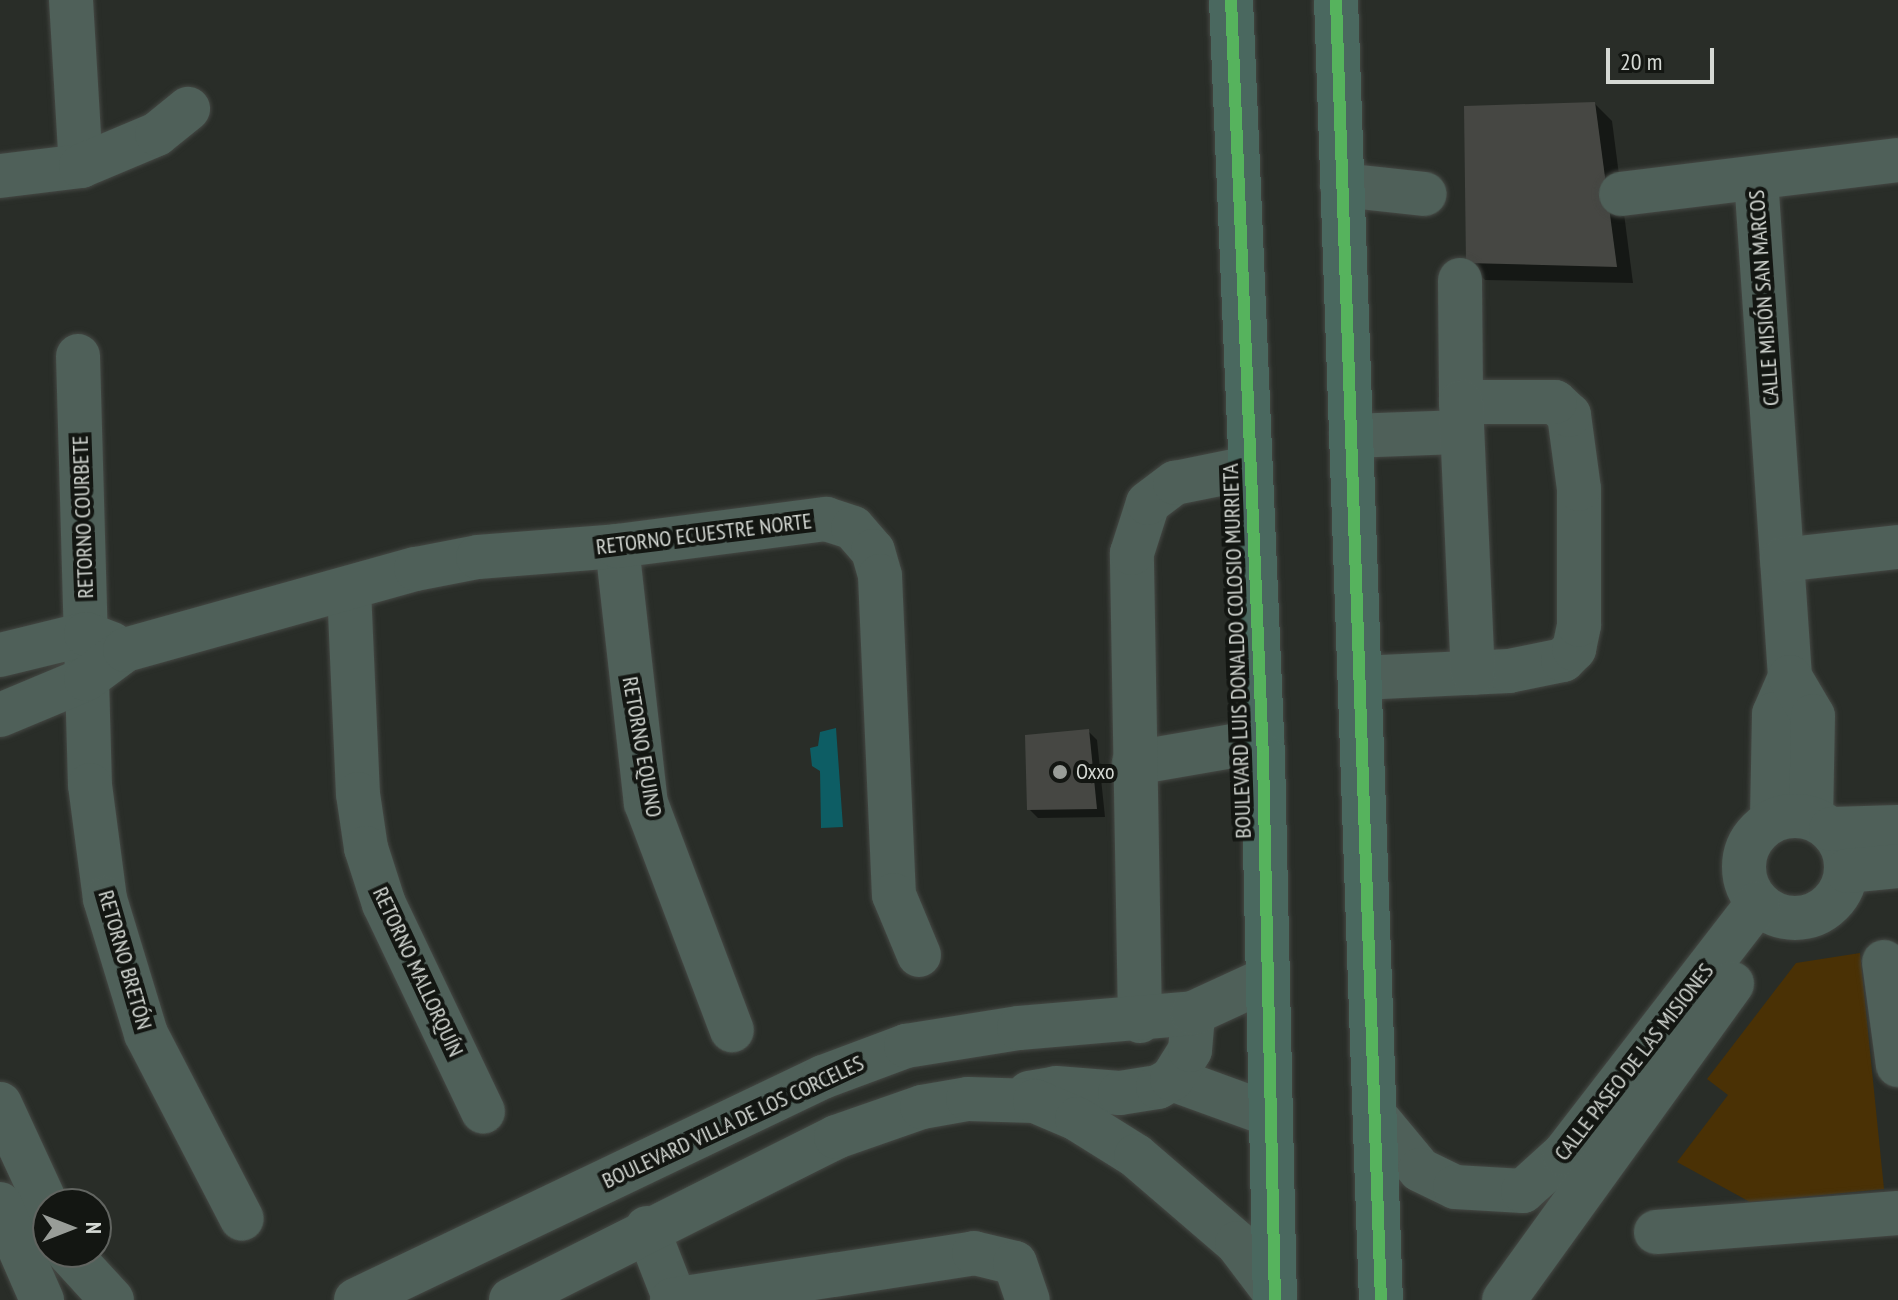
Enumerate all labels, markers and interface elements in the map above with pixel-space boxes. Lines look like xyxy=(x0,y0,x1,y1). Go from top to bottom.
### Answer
scale bar xyxy=(1610,32,1718,82)
text: 20 m xyxy=(1620,46,1662,77)
street label: CALLE MISIÓN SAN MARCOS xyxy=(1743,189,1785,407)
street label: RETORNO COURBETE xyxy=(67,435,99,599)
street label: BOULEVARD LUIS DONALDO COLOSIO MURRIETA xyxy=(1217,463,1257,839)
street label: RETORNO ECUESTRE NORTE xyxy=(595,508,813,560)
street label: RETORNO EQUINO xyxy=(617,675,667,819)
place label: Oxxo xyxy=(1076,759,1114,785)
marker: Oxxo xyxy=(1051,763,1069,781)
street label: RETORNO MALLORQUÍN xyxy=(367,883,469,1061)
street label: RETORNO BRETÓN xyxy=(93,887,157,1033)
street label: CALLE PASEO DE LAS MISIONES xyxy=(1549,958,1719,1166)
street label: BOULEVARD VILLA DE LOS CORCELES xyxy=(598,1049,868,1195)
north arrow xyxy=(32,1188,112,1268)
text: N xyxy=(80,1222,108,1234)

